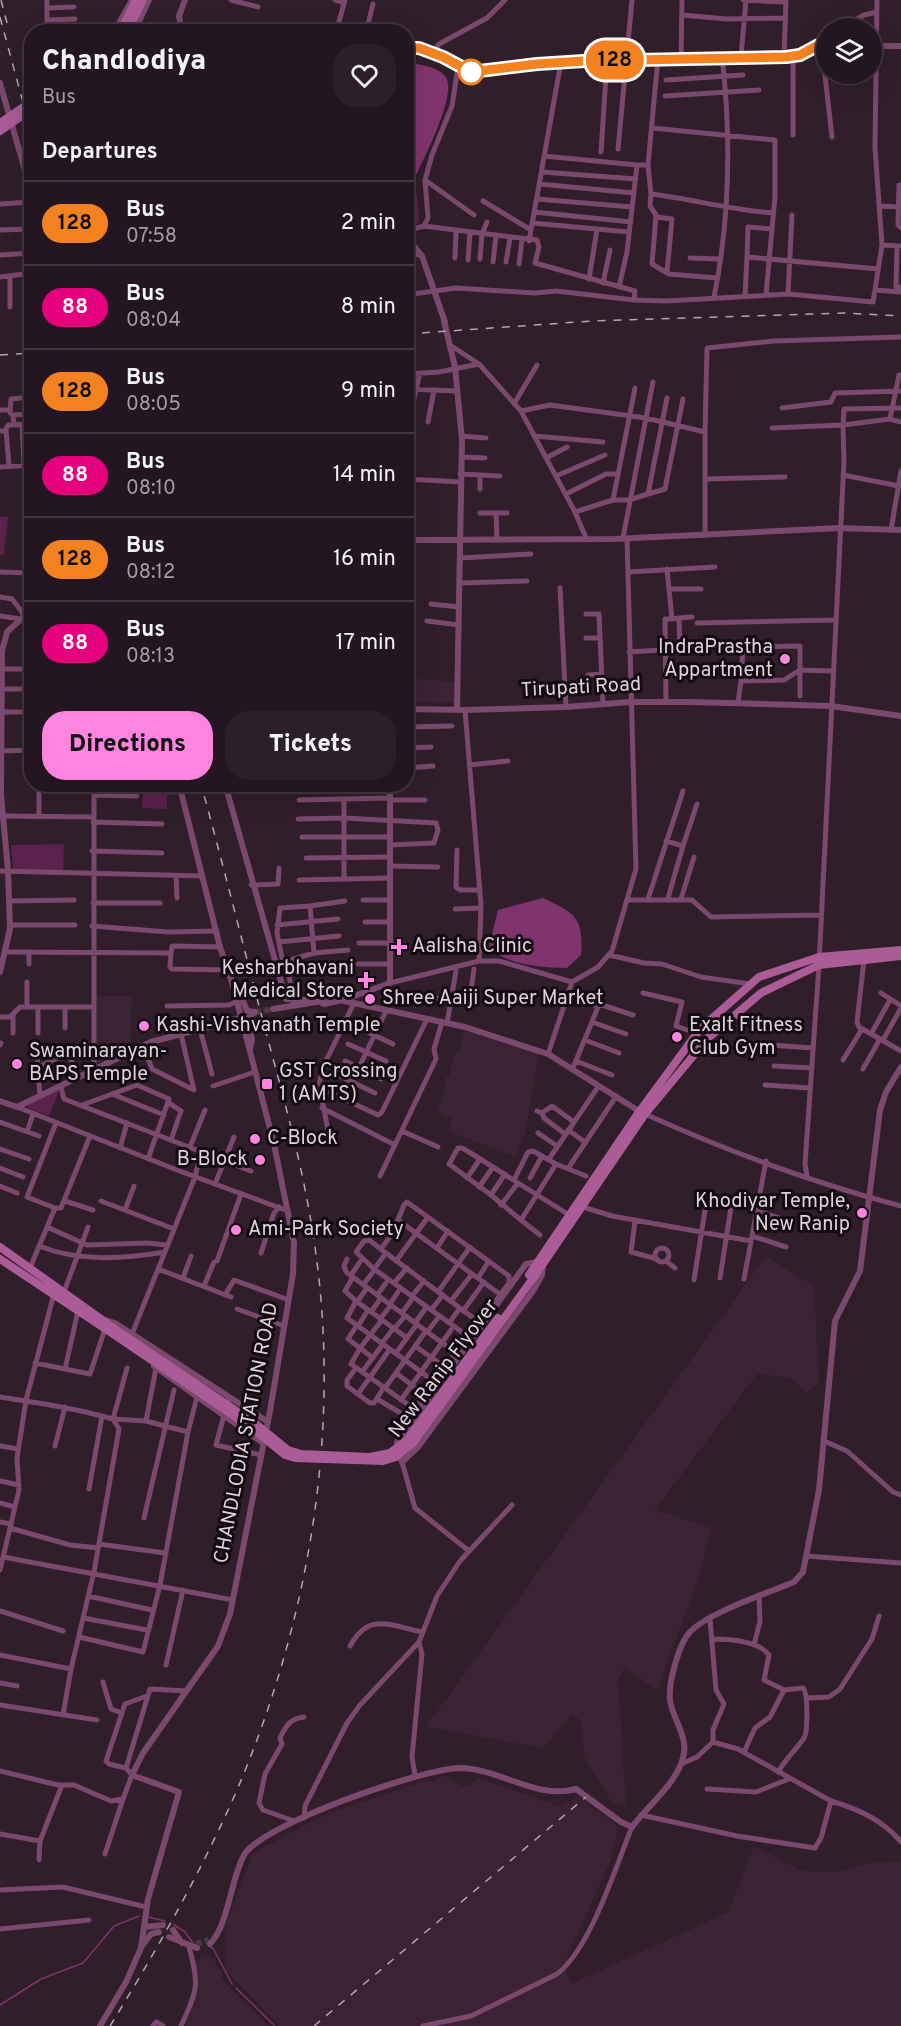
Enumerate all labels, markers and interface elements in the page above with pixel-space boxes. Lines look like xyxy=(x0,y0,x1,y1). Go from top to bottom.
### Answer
map controls xyxy=(816,18,882,84)
button: layers xyxy=(816,18,882,84)
line badge: 128 xyxy=(580,40,650,80)
text: Chandlodiya xyxy=(42,44,206,80)
button: heart xyxy=(333,44,396,107)
text: 128 xyxy=(598,47,632,74)
unlabelled marker xyxy=(458,59,484,85)
text: Bus xyxy=(42,85,76,111)
text: Departures xyxy=(42,139,158,166)
text: Bus xyxy=(126,197,165,224)
text: 128 xyxy=(58,210,92,237)
text: 2 min xyxy=(341,210,396,237)
text: 07:58 xyxy=(126,224,177,250)
text: Bus xyxy=(126,281,165,308)
text: 88 xyxy=(62,294,88,321)
text: 8 min xyxy=(341,294,396,321)
text: 08:04 xyxy=(126,308,181,334)
text: Bus xyxy=(126,365,165,392)
text: 128 xyxy=(58,378,92,405)
text: 9 min xyxy=(341,378,396,405)
text: 08:05 xyxy=(126,392,181,418)
text: Bus xyxy=(126,449,165,476)
text: 88 xyxy=(62,462,88,489)
text: 14 min xyxy=(333,462,396,489)
text: 08:10 xyxy=(126,476,176,502)
text: Bus xyxy=(126,533,165,560)
text: 128 xyxy=(58,546,92,573)
text: 16 min xyxy=(333,546,396,573)
text: 08:12 xyxy=(126,560,175,586)
text: Bus xyxy=(126,617,165,644)
text: 88 xyxy=(62,630,88,657)
text: 17 min xyxy=(336,630,396,657)
place label: IndraPrastha Appartment xyxy=(658,635,773,684)
text: 08:13 xyxy=(126,644,175,670)
marker: IndraPrastha Appartment xyxy=(778,652,792,666)
street label: Tirupati Road xyxy=(520,672,642,704)
button: Directions xyxy=(42,711,213,780)
button: Tickets xyxy=(225,711,396,780)
place label: Aalisha Clinic xyxy=(412,934,532,960)
marker: Aalisha Clinic xyxy=(390,938,408,956)
place label: Kesharbhavani Medical Store xyxy=(222,956,354,1005)
marker: Kesharbhavani Medical Store xyxy=(359,973,373,987)
place label: Shree Aaiji Super Market xyxy=(382,986,604,1012)
marker: Shree Aaiji Super Market xyxy=(363,992,377,1006)
place label: Kashi-Vishvanath Temple xyxy=(156,1013,381,1039)
place label: Exalt Fitness Club Gym xyxy=(689,1013,803,1062)
marker: Kashi-Vishvanath Temple xyxy=(137,1019,151,1033)
marker: Exalt Fitness Club Gym xyxy=(670,1030,684,1044)
place label: Swaminarayan- BAPS Temple xyxy=(29,1039,167,1088)
marker: Swaminarayan- BAPS Temple xyxy=(10,1057,24,1071)
place label: GST Crossing 1 (AMTS) xyxy=(279,1059,398,1108)
marker: GST Crossing 1 (AMTS) xyxy=(260,1077,274,1091)
place label: C-Block xyxy=(267,1126,338,1152)
marker: C-Block xyxy=(248,1132,262,1146)
place label: B-Block xyxy=(177,1147,248,1173)
marker: B-Block xyxy=(253,1153,267,1167)
place label: Khodiyar Temple, New Ranip xyxy=(695,1189,850,1238)
marker: Khodiyar Temple, New Ranip xyxy=(855,1206,869,1220)
place label: Ami-Park Society xyxy=(248,1217,404,1243)
marker: Ami-Park Society xyxy=(229,1223,243,1237)
street label: New Ranip Flyover xyxy=(383,1294,505,1443)
street label: CHANDLODIA STATION ROAD xyxy=(209,1300,285,1566)

